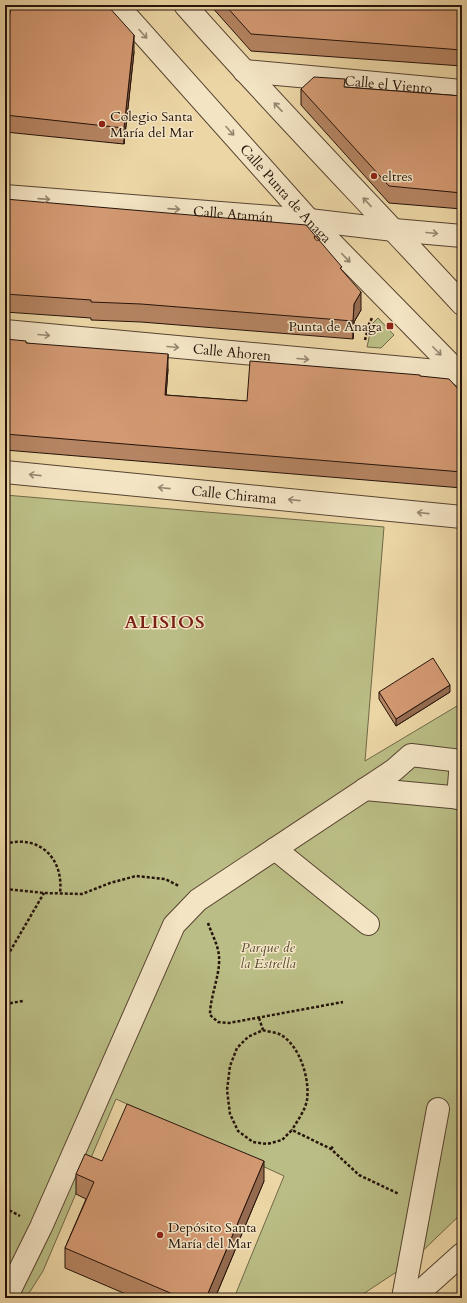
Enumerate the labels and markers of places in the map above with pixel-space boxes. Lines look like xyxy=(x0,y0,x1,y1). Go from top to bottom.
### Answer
place label: Colegio Santa María del Mar xyxy=(110,107,194,142)
marker: Colegio Santa María del Mar xyxy=(97,119,107,129)
place label: eltres xyxy=(382,167,413,186)
marker: eltres xyxy=(369,171,379,181)
place label: Punta de Anaga xyxy=(288,317,382,336)
marker: Punta de Anaga xyxy=(385,321,395,331)
place label: Depósito Santa María del Mar xyxy=(168,1218,257,1253)
marker: Depósito Santa María del Mar xyxy=(155,1230,165,1240)

